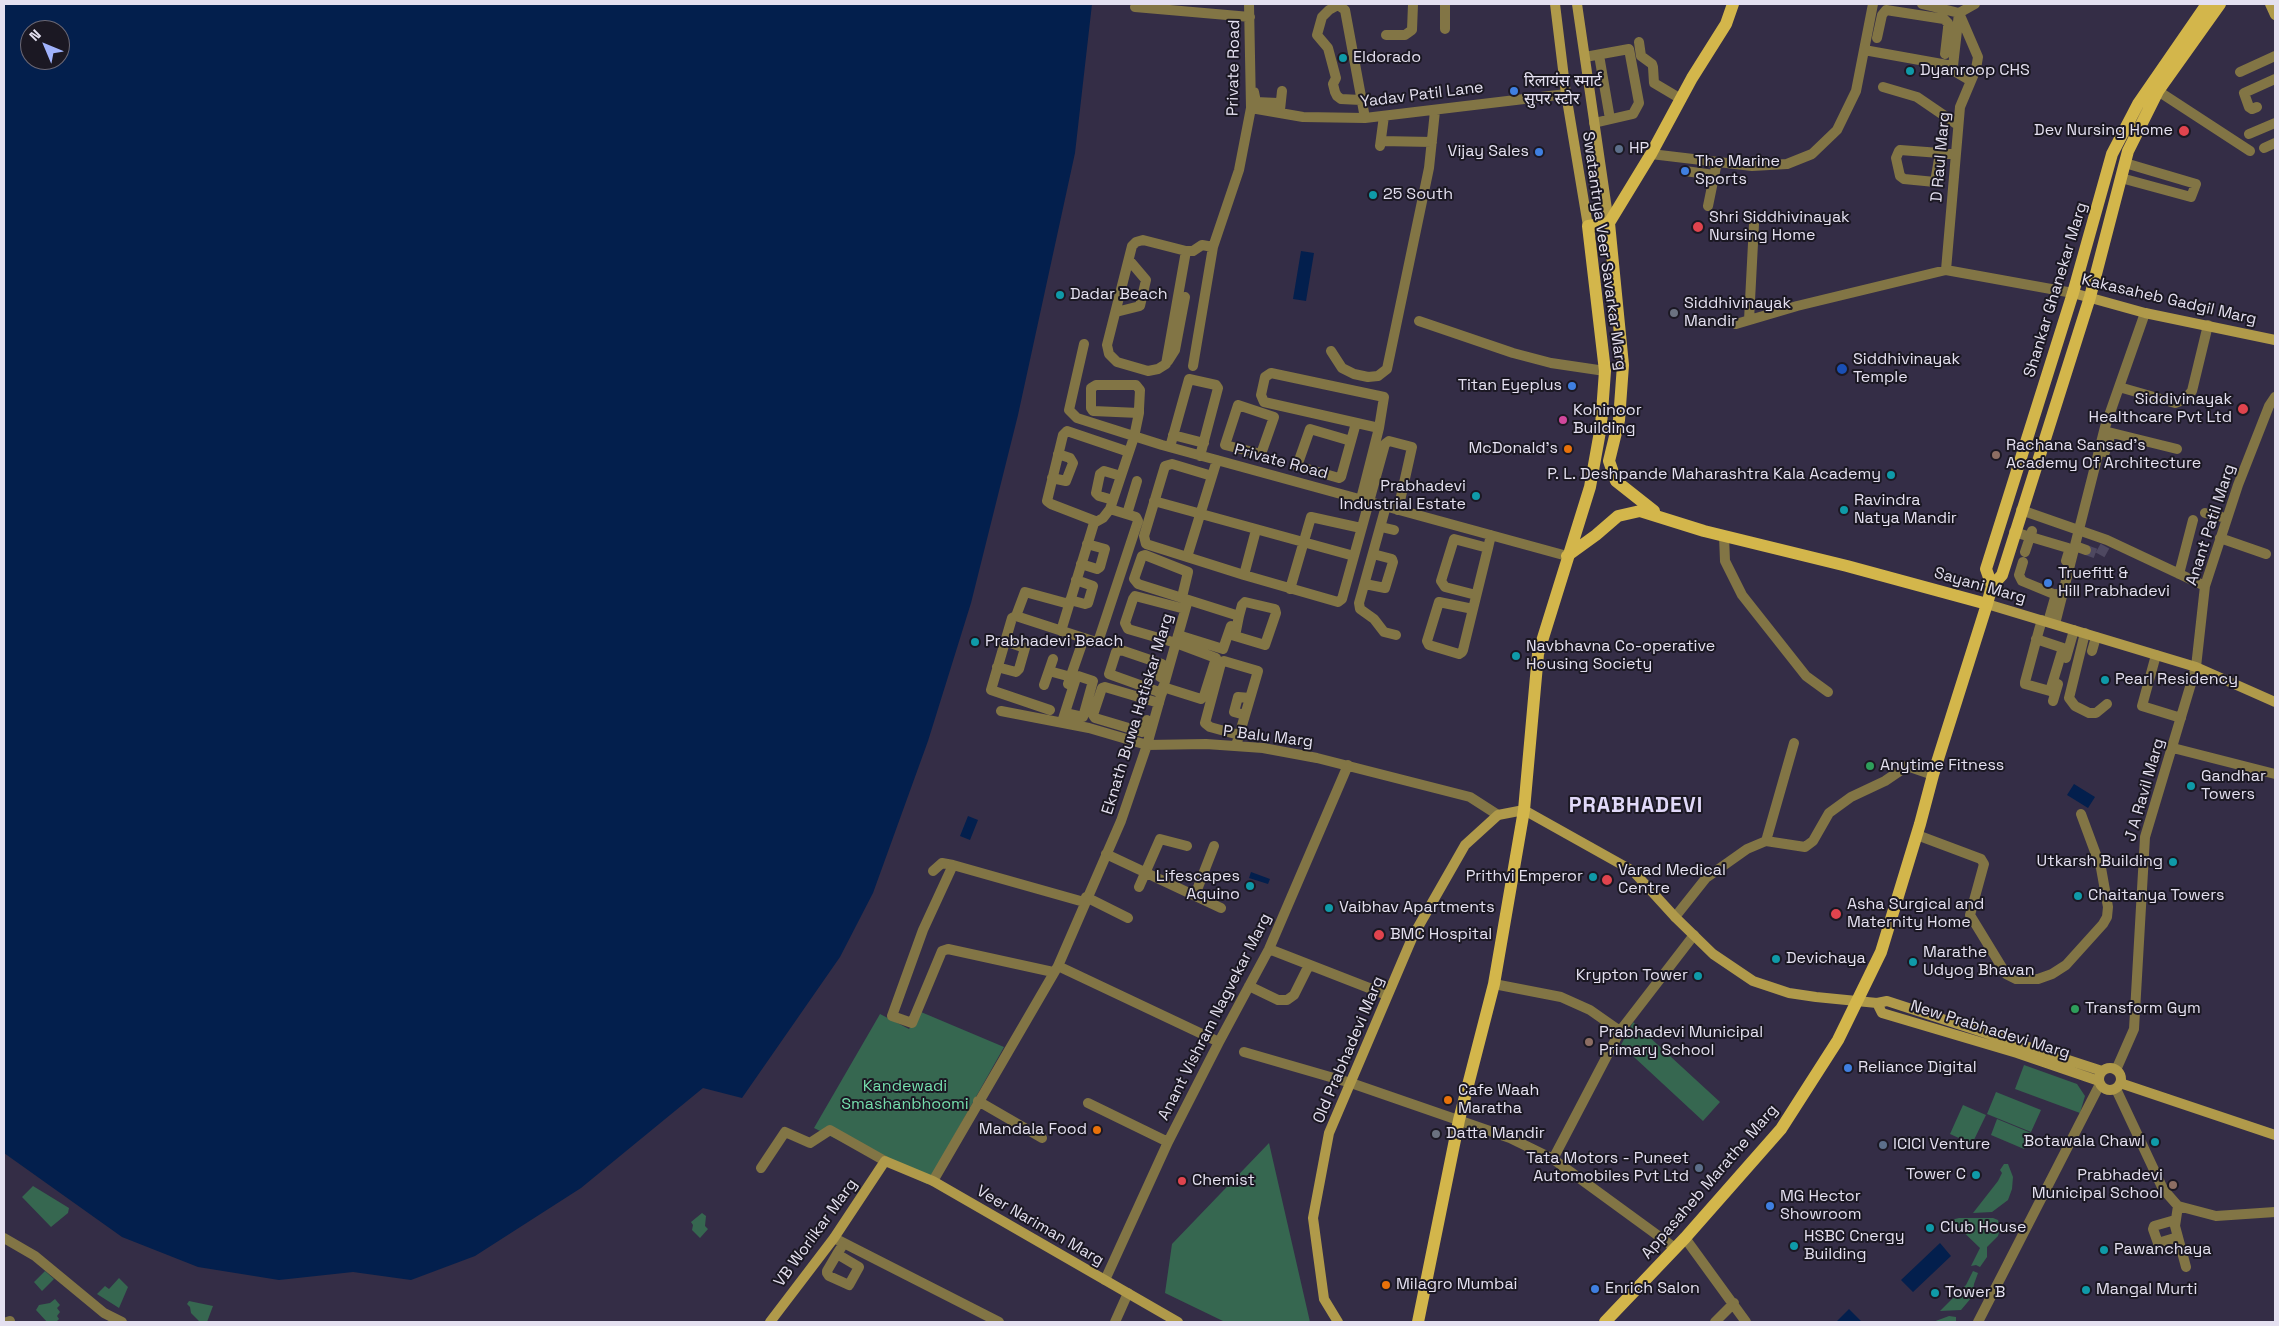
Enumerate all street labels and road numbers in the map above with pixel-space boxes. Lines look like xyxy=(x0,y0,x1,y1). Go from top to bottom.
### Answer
street label: Private Road xyxy=(1224,20,1244,116)
street label: Yadav Patil Lane xyxy=(1359,78,1485,112)
street label: D Raul Marg xyxy=(1927,111,1955,203)
street label: Swatantrya Veer Savarkar Marg xyxy=(1578,130,1630,372)
street label: Shankar Ghanekar Marg xyxy=(2020,200,2092,380)
street label: Kakasaheb Gadgil Marg xyxy=(2080,271,2258,329)
street label: Private Road xyxy=(1232,440,1330,484)
street label: Anant Patil Marg xyxy=(2182,462,2240,588)
street label: Sayani Marg xyxy=(1932,564,2028,608)
street label: Eknath Buwa Hatiskar Marg xyxy=(1098,611,1178,817)
street label: P Balu Marg xyxy=(1222,722,1314,752)
street label: J A Ravil Marg xyxy=(2121,736,2169,844)
street label: Anant Vishram Nagvekar Marg xyxy=(1154,910,1276,1124)
street label: Old Prabhadevi Marg xyxy=(1309,974,1389,1126)
street label: New Prabhadevi Marg xyxy=(1908,997,2072,1063)
street label: Appasaheb Marathe Marg xyxy=(1638,1101,1782,1263)
street label: VB Worlikar Marg xyxy=(770,1175,862,1291)
street label: Veer Nariman Marg xyxy=(973,1182,1107,1270)

